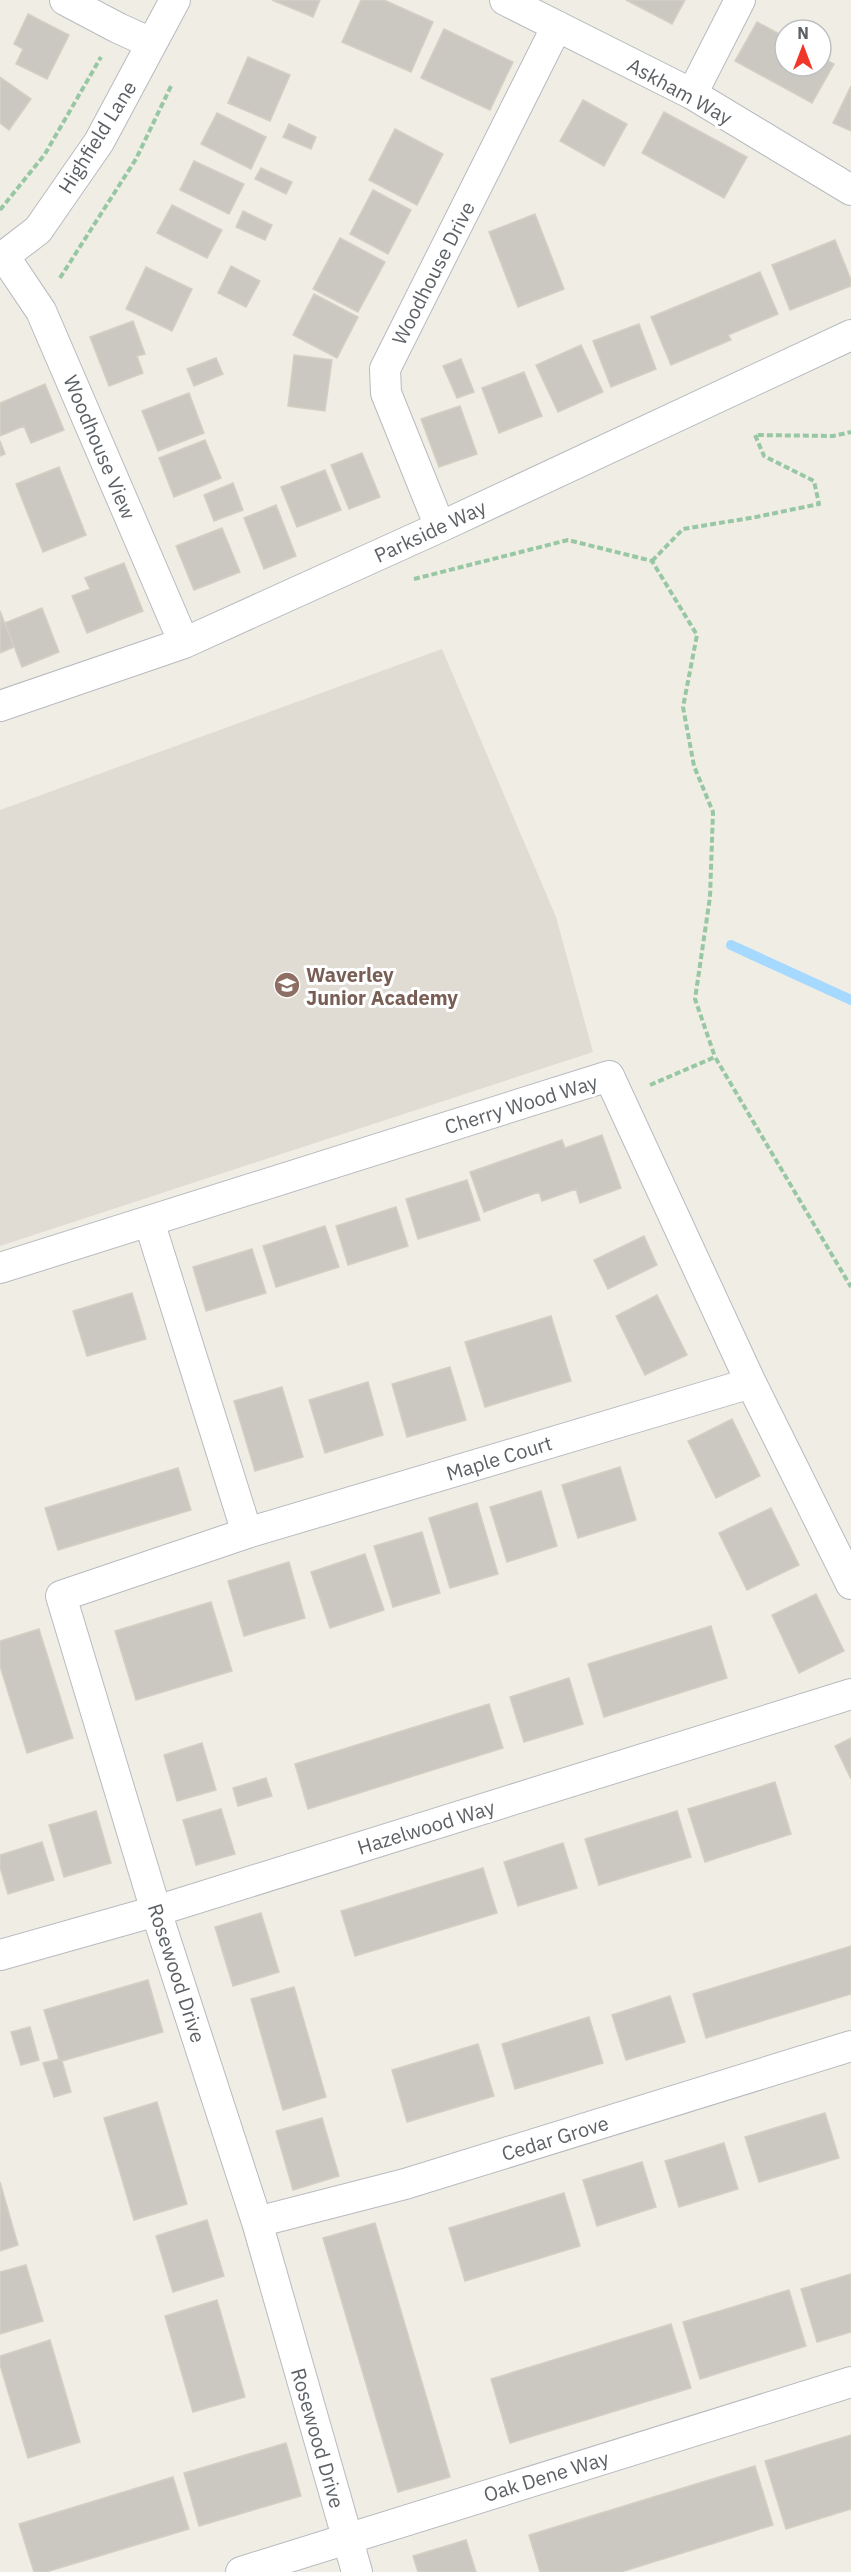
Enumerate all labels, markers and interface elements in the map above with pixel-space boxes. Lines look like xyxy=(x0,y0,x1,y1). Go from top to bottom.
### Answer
north arrow xyxy=(773,18,833,78)
text: N xyxy=(797,23,809,43)
street label: Askham Way xyxy=(623,51,737,131)
street label: Highfield Lane xyxy=(52,75,142,199)
street label: Woodhouse Drive xyxy=(385,197,481,349)
street label: Woodhouse View xyxy=(57,371,143,523)
street label: Parkside Way xyxy=(370,493,490,569)
place label: Waverley Junior Academy xyxy=(306,961,458,1011)
school or university icon: Waverley Junior Academy xyxy=(272,970,302,1000)
street label: Cherry Wood Way xyxy=(441,1068,601,1140)
street label: Maple Court xyxy=(443,1429,555,1487)
street label: Hazelwood Way xyxy=(354,1793,498,1861)
street label: Rosewood Drive xyxy=(142,1900,212,2046)
street label: Cedar Grove xyxy=(498,2109,612,2167)
street label: Rosewood Drive xyxy=(285,2365,351,2511)
street label: Oak Dene Way xyxy=(480,2444,612,2508)

